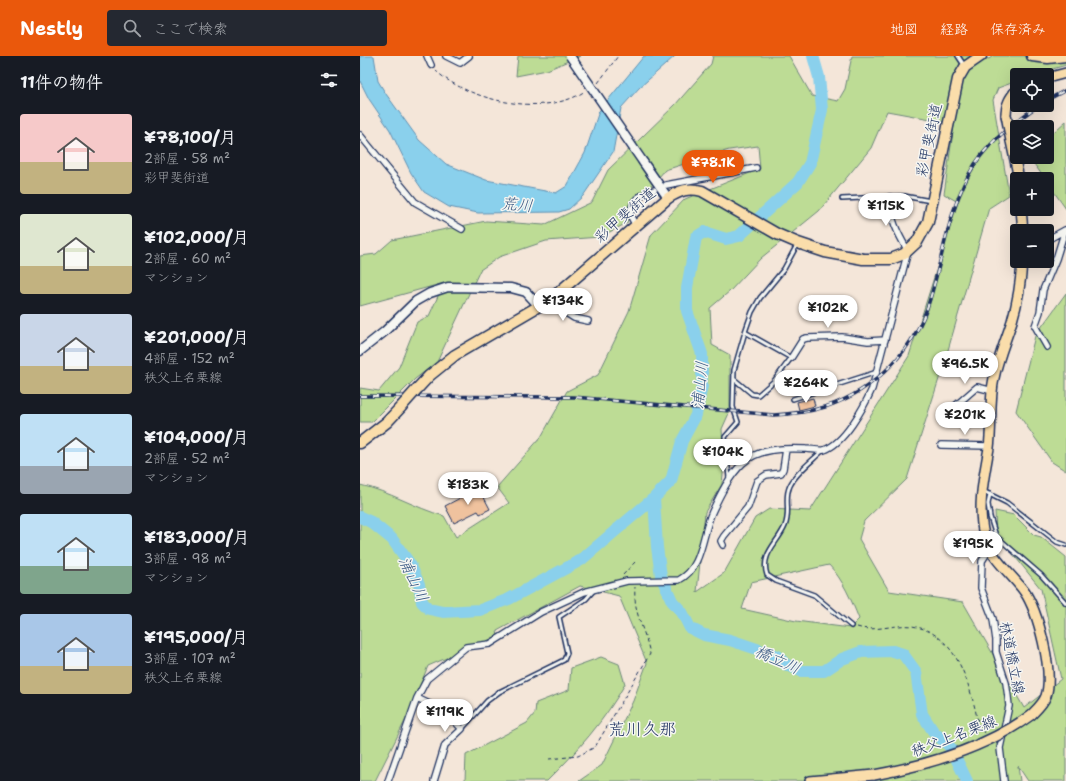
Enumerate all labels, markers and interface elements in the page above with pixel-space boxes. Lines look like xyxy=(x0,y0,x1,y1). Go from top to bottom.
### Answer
search box xyxy=(107,10,387,46)
text: Nestly xyxy=(20,16,83,41)
icon: search xyxy=(121,17,143,39)
text: ここで検索 xyxy=(153,19,228,39)
text: 地図 xyxy=(890,20,918,38)
text: 経路 xyxy=(940,20,968,38)
text: 保存済み xyxy=(990,20,1046,38)
map controls xyxy=(1010,68,1054,268)
button: locate xyxy=(1010,68,1054,112)
icon: filters xyxy=(318,69,340,91)
text: 11件の物件 xyxy=(20,71,103,93)
street label: 彩甲斐街道 xyxy=(911,101,947,179)
button: layers xyxy=(1010,120,1054,164)
text: ¥78,100/月 xyxy=(144,126,236,148)
icon: home xyxy=(52,130,100,178)
text: 2部屋 · 58 m² xyxy=(144,150,230,167)
pin: ¥78.1K xyxy=(680,150,746,184)
text: ¥78.1K xyxy=(691,154,735,171)
text: 彩甲斐街道 xyxy=(144,169,209,186)
button: + xyxy=(1010,172,1054,216)
street label: 彩甲斐街道 xyxy=(590,183,660,247)
water label: 荒川 xyxy=(500,193,534,216)
pin: ¥115K xyxy=(858,193,914,227)
text: ¥115K xyxy=(867,197,905,214)
button: − xyxy=(1010,224,1054,268)
text: ¥102,000/月 xyxy=(144,226,249,248)
icon: home xyxy=(52,230,100,278)
text: 2部屋 · 60 m² xyxy=(144,250,231,267)
text: マンション xyxy=(144,269,208,286)
pin: ¥134K xyxy=(535,288,591,322)
text: ¥134K xyxy=(542,292,584,309)
pin: ¥102K xyxy=(800,295,856,329)
text: ¥102K xyxy=(808,299,848,316)
text: ¥201,000/月 xyxy=(144,326,249,348)
icon: home xyxy=(52,330,100,378)
text: 4部屋 · 152 m² xyxy=(144,350,235,367)
pin: ¥96.5K xyxy=(932,351,998,385)
text: ¥96.5K xyxy=(941,355,989,372)
water label: 浦山川 xyxy=(687,360,712,410)
text: 秩父上名栗線 xyxy=(144,369,222,386)
pin: ¥264K xyxy=(778,370,834,404)
text: ¥264K xyxy=(784,374,829,391)
pin: ¥201K xyxy=(937,402,993,436)
text: ¥201K xyxy=(944,406,986,423)
text: ¥104,000/月 xyxy=(144,426,249,448)
icon: home xyxy=(52,430,100,478)
pin: ¥104K xyxy=(695,439,751,473)
text: ¥104K xyxy=(702,443,744,460)
text: 2部屋 · 52 m² xyxy=(144,450,230,467)
text: マンション xyxy=(144,469,208,486)
pin: ¥183K xyxy=(440,472,496,506)
text: ¥183K xyxy=(447,476,489,493)
text: ¥183,000/月 xyxy=(144,526,249,548)
icon: home xyxy=(52,530,100,578)
pin: ¥195K xyxy=(945,531,1001,565)
text: ¥195K xyxy=(953,535,993,552)
text: 3部屋 · 98 m² xyxy=(144,550,231,567)
water label: 浦山川 xyxy=(394,553,433,605)
text: マンション xyxy=(144,569,208,586)
street label: 林道橋立線 xyxy=(995,619,1029,697)
text: ¥195,000/月 xyxy=(144,626,248,648)
icon: home xyxy=(52,630,100,678)
water label: 橋立川 xyxy=(752,640,804,679)
text: 3部屋 · 107 m² xyxy=(144,650,236,667)
text: 秩父上名栗線 xyxy=(144,669,222,686)
pin: ¥119K xyxy=(417,699,473,733)
text: ¥119K xyxy=(426,703,464,720)
street label: 秩父上名栗線 xyxy=(908,711,1000,761)
district label: 荒川久那 xyxy=(608,718,676,740)

